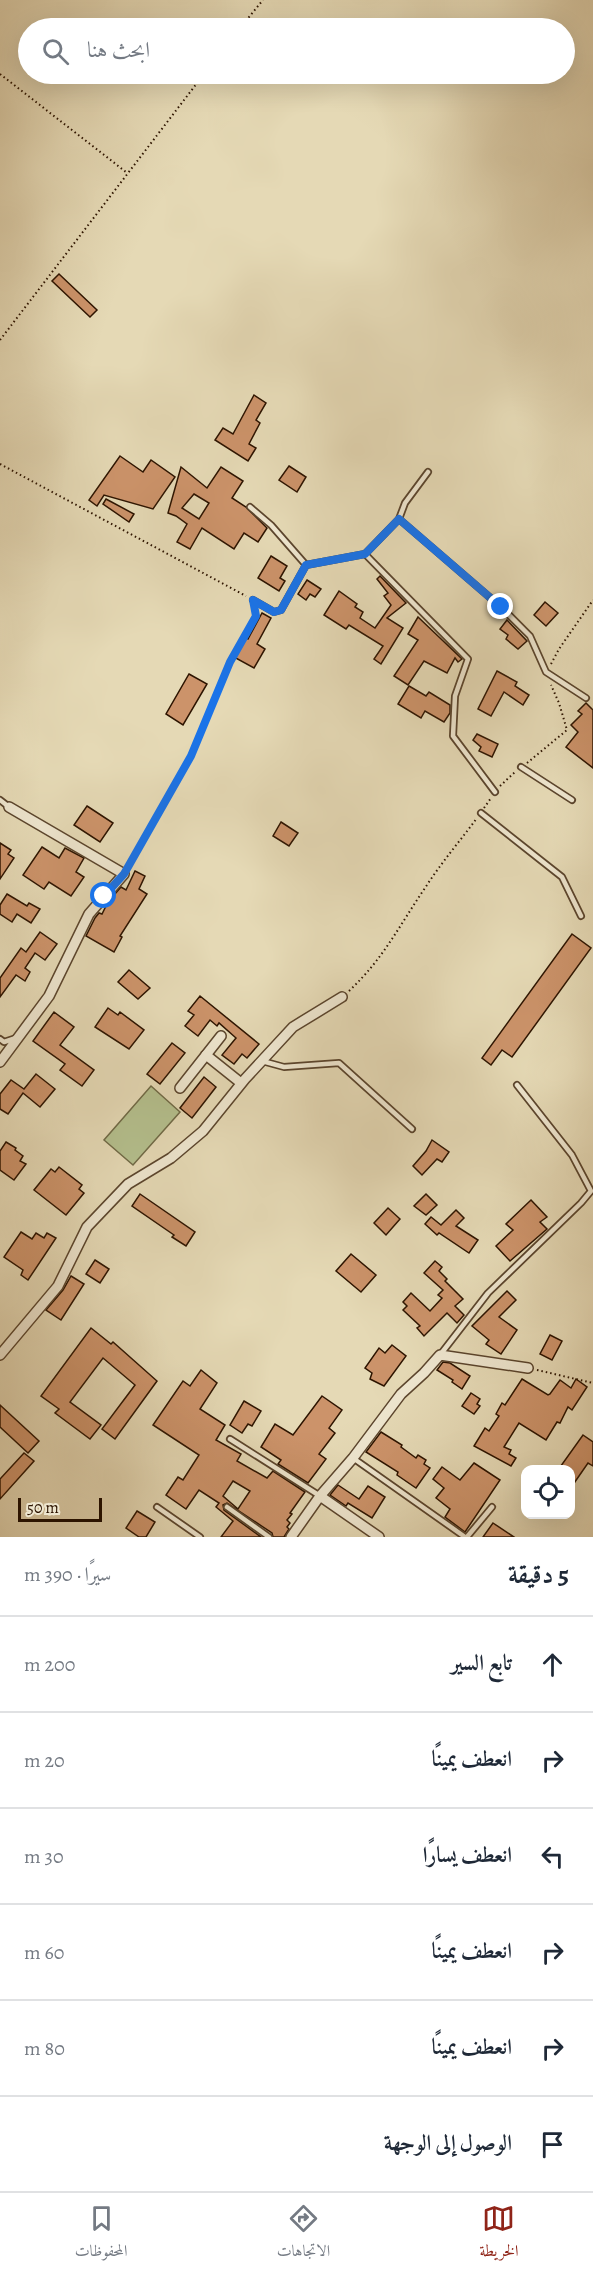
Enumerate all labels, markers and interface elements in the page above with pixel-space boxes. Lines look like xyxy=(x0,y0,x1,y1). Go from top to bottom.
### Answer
search box xyxy=(18,18,575,84)
icon: search xyxy=(39,35,72,68)
text: ابحث هنا xyxy=(87,35,150,65)
route end xyxy=(487,593,513,619)
route start xyxy=(90,882,116,908)
map controls xyxy=(521,1465,575,1519)
button: locate xyxy=(521,1465,575,1519)
scale bar xyxy=(18,1495,102,1522)
text: 50 m xyxy=(27,1497,59,1519)
text: 5 دقيقة xyxy=(508,1557,569,1592)
text: سيرًا · 390 m xyxy=(24,1561,111,1588)
text: تابع السير xyxy=(451,1648,512,1678)
icon: ahead xyxy=(536,1648,569,1681)
text: 200 m xyxy=(24,1651,75,1678)
text: انعطف يمينًا xyxy=(432,1744,512,1774)
icon: right xyxy=(536,1744,569,1777)
text: 20 m xyxy=(24,1747,65,1774)
text: انعطف يسارًا xyxy=(423,1840,512,1870)
icon: left xyxy=(536,1840,569,1873)
text: 30 m xyxy=(24,1843,64,1870)
text: انعطف يمينًا xyxy=(432,1936,512,1966)
icon: right xyxy=(536,1936,569,1969)
text: 60 m xyxy=(24,1939,65,1966)
text: انعطف يمينًا xyxy=(432,2032,512,2062)
icon: right xyxy=(536,2032,569,2065)
text: 80 m xyxy=(24,2035,65,2062)
text: الوصول إلى الوجهة xyxy=(384,2128,512,2158)
icon: arrive xyxy=(536,2128,569,2161)
tab: المحفوظات xyxy=(75,2202,127,2266)
tab: الاتجاهات xyxy=(277,2202,330,2266)
tab: الخريطة xyxy=(479,2202,518,2266)

